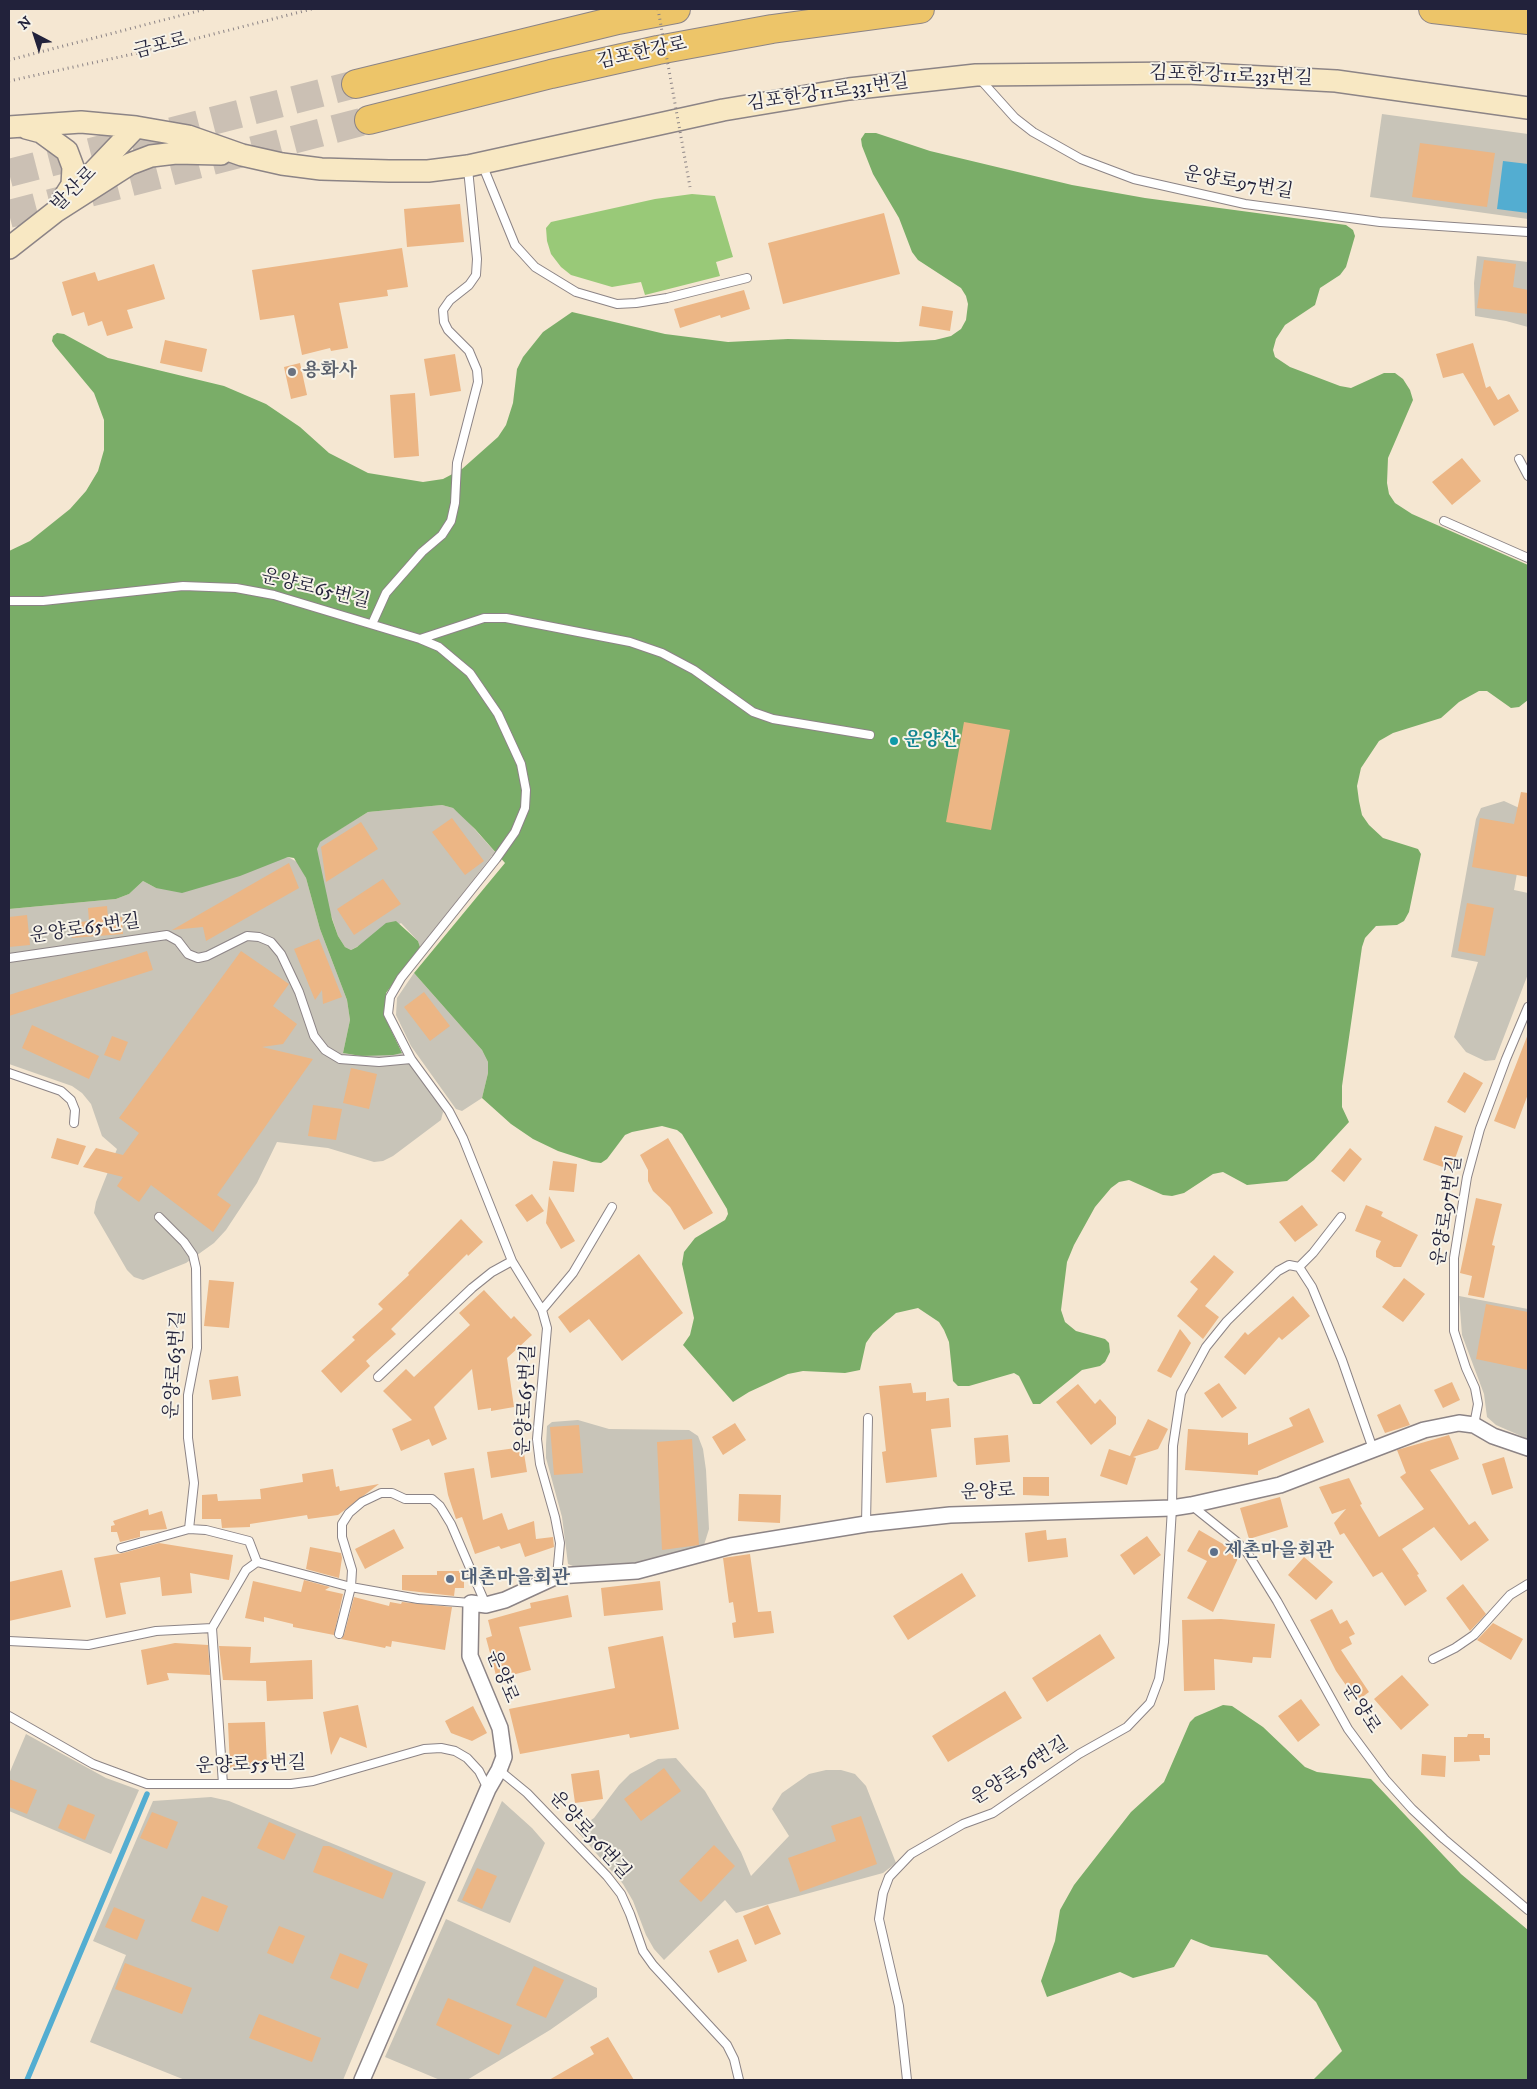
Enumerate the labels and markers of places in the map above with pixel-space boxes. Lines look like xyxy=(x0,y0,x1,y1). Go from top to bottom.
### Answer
place label: 용화사 xyxy=(302,361,357,383)
marker: 용화사 xyxy=(286,366,298,378)
place label: 운양산 xyxy=(904,730,959,752)
marker: 운양산 xyxy=(888,735,900,747)
place label: 제촌마을회관 xyxy=(1224,1541,1334,1563)
marker: 제촌마을회관 xyxy=(1208,1546,1220,1558)
place label: 대촌마을회관 xyxy=(460,1568,570,1590)
marker: 대촌마을회관 xyxy=(444,1573,456,1585)

